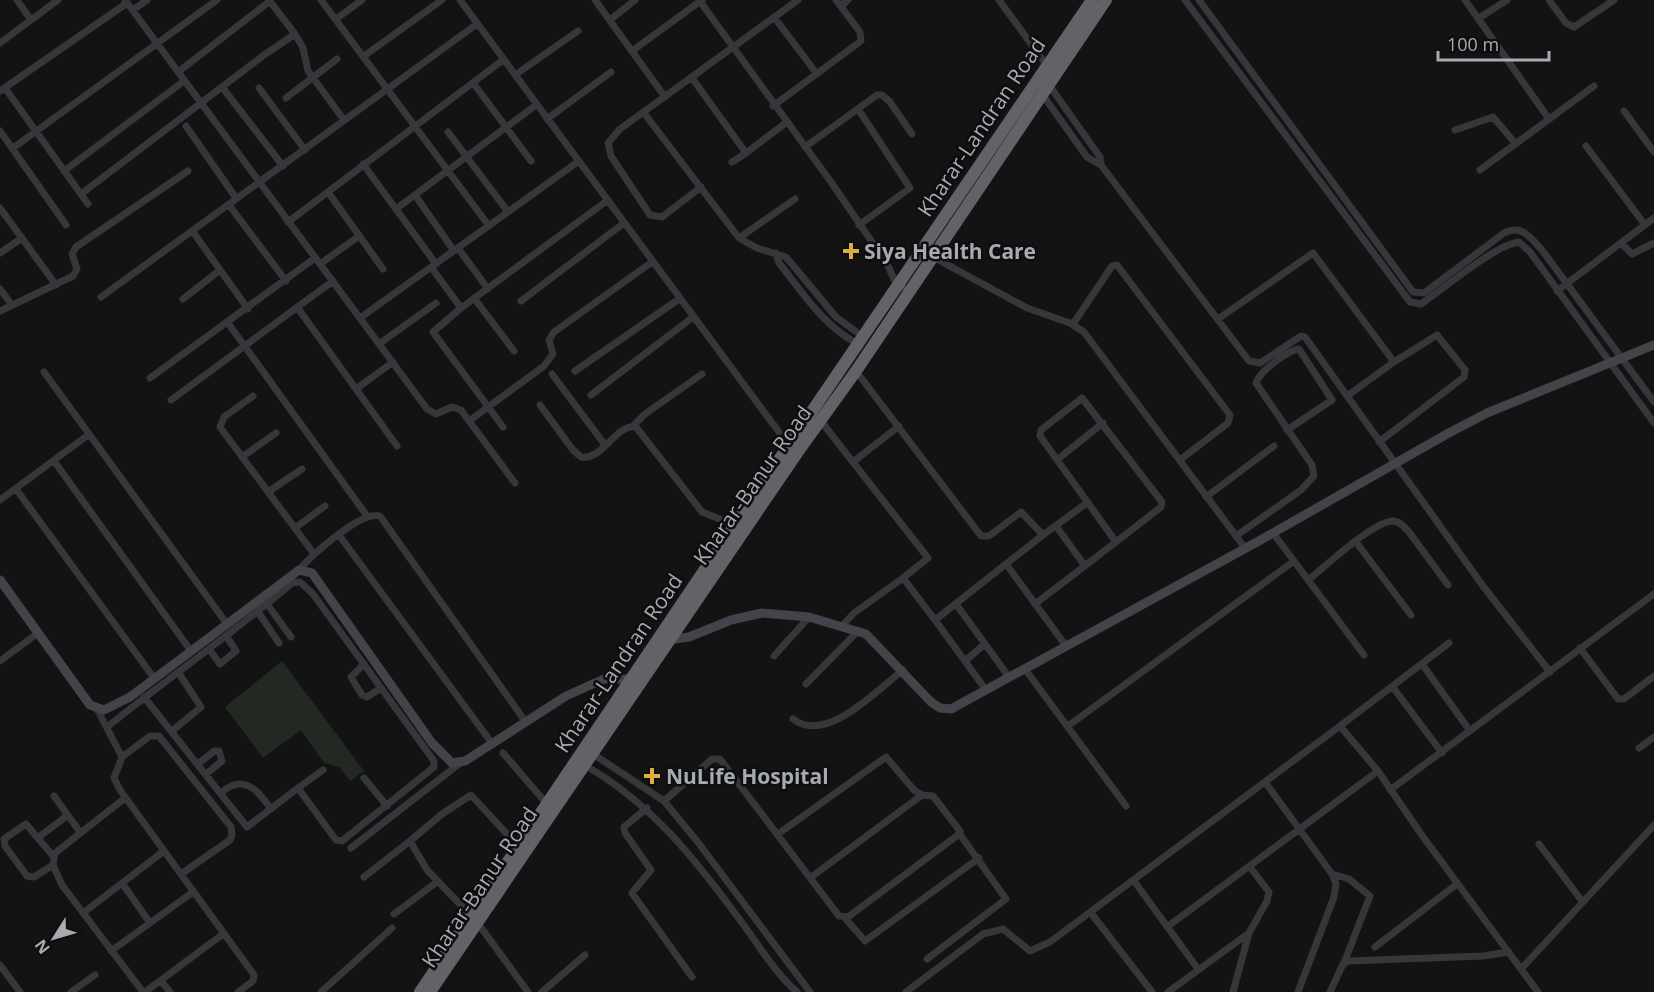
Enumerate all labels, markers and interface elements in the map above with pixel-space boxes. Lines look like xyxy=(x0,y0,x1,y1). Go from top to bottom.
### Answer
scale bar xyxy=(1438,24,1549,62)
street label: Kharar-Landran Road xyxy=(911,32,1051,222)
text: 100 m xyxy=(1447,32,1499,56)
place label: Siya Health Care xyxy=(864,237,1036,265)
marker: Siya Health Care xyxy=(842,242,860,260)
street label: Kharar-Banur Road xyxy=(687,400,817,570)
street label: Kharar-Landran Road xyxy=(548,568,688,758)
place label: NuLife Hospital xyxy=(666,762,829,790)
marker: NuLife Hospital xyxy=(643,767,661,785)
street label: Kharar-Banur Road xyxy=(415,801,543,973)
north arrow xyxy=(24,908,84,968)
text: N xyxy=(29,935,55,959)

